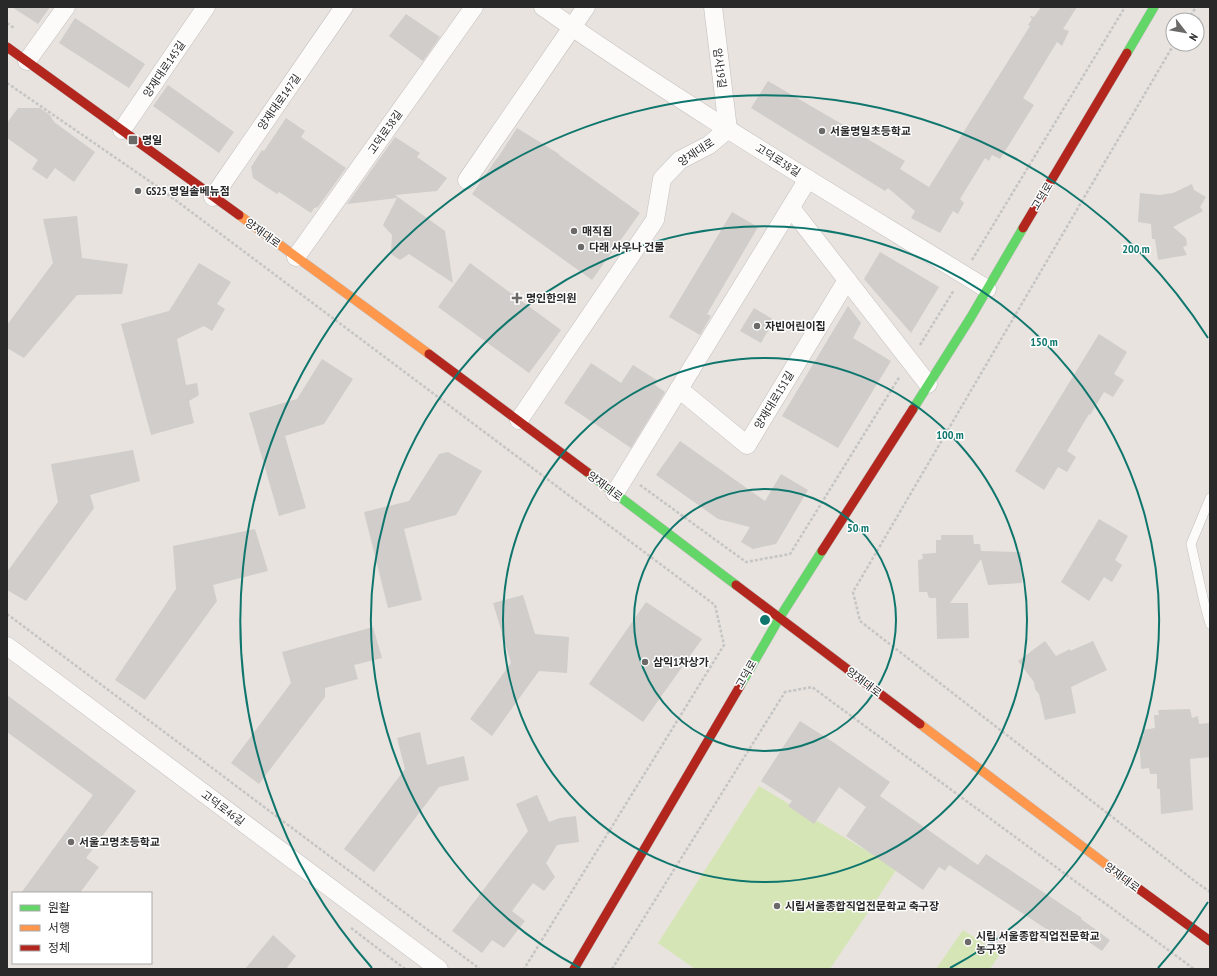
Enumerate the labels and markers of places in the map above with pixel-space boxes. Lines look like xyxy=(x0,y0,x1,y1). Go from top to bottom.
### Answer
place label: 서울명일초등학교 xyxy=(830,124,911,138)
marker: 서울명일초등학교 xyxy=(817,126,827,136)
place label: 명일 xyxy=(142,133,162,147)
marker: 명일 xyxy=(127,134,139,146)
place label: GS25 명일솔베뉴점 xyxy=(146,184,230,198)
marker: GS25 명일솔베뉴점 xyxy=(133,186,143,196)
place label: 매직짐 xyxy=(582,224,612,238)
marker: 매직짐 xyxy=(569,226,579,236)
place label: 다래 사우나 건물 xyxy=(589,240,664,254)
marker: 다래 사우나 건물 xyxy=(576,242,586,252)
place label: 명인한의원 xyxy=(526,291,577,305)
marker: 명인한의원 xyxy=(511,292,523,304)
place label: 자빈어린이집 xyxy=(765,319,826,333)
marker: 자빈어린이집 xyxy=(752,321,762,331)
centre of rings xyxy=(758,613,772,627)
place label: 삼익1차상가 xyxy=(653,655,709,669)
marker: 삼익1차상가 xyxy=(640,657,650,667)
place label: 서울고명초등학교 xyxy=(79,835,160,849)
marker: 서울고명초등학교 xyxy=(66,837,76,847)
place label: 시립서울종합직업전문학교 축구장 xyxy=(785,899,939,913)
marker: 시립서울종합직업전문학교 축구장 xyxy=(772,901,782,911)
place label: 시립 서울종합직업전문학교 농구장 xyxy=(976,929,1100,956)
marker: 시립 서울종합직업전문학교 농구장 xyxy=(963,937,973,947)

